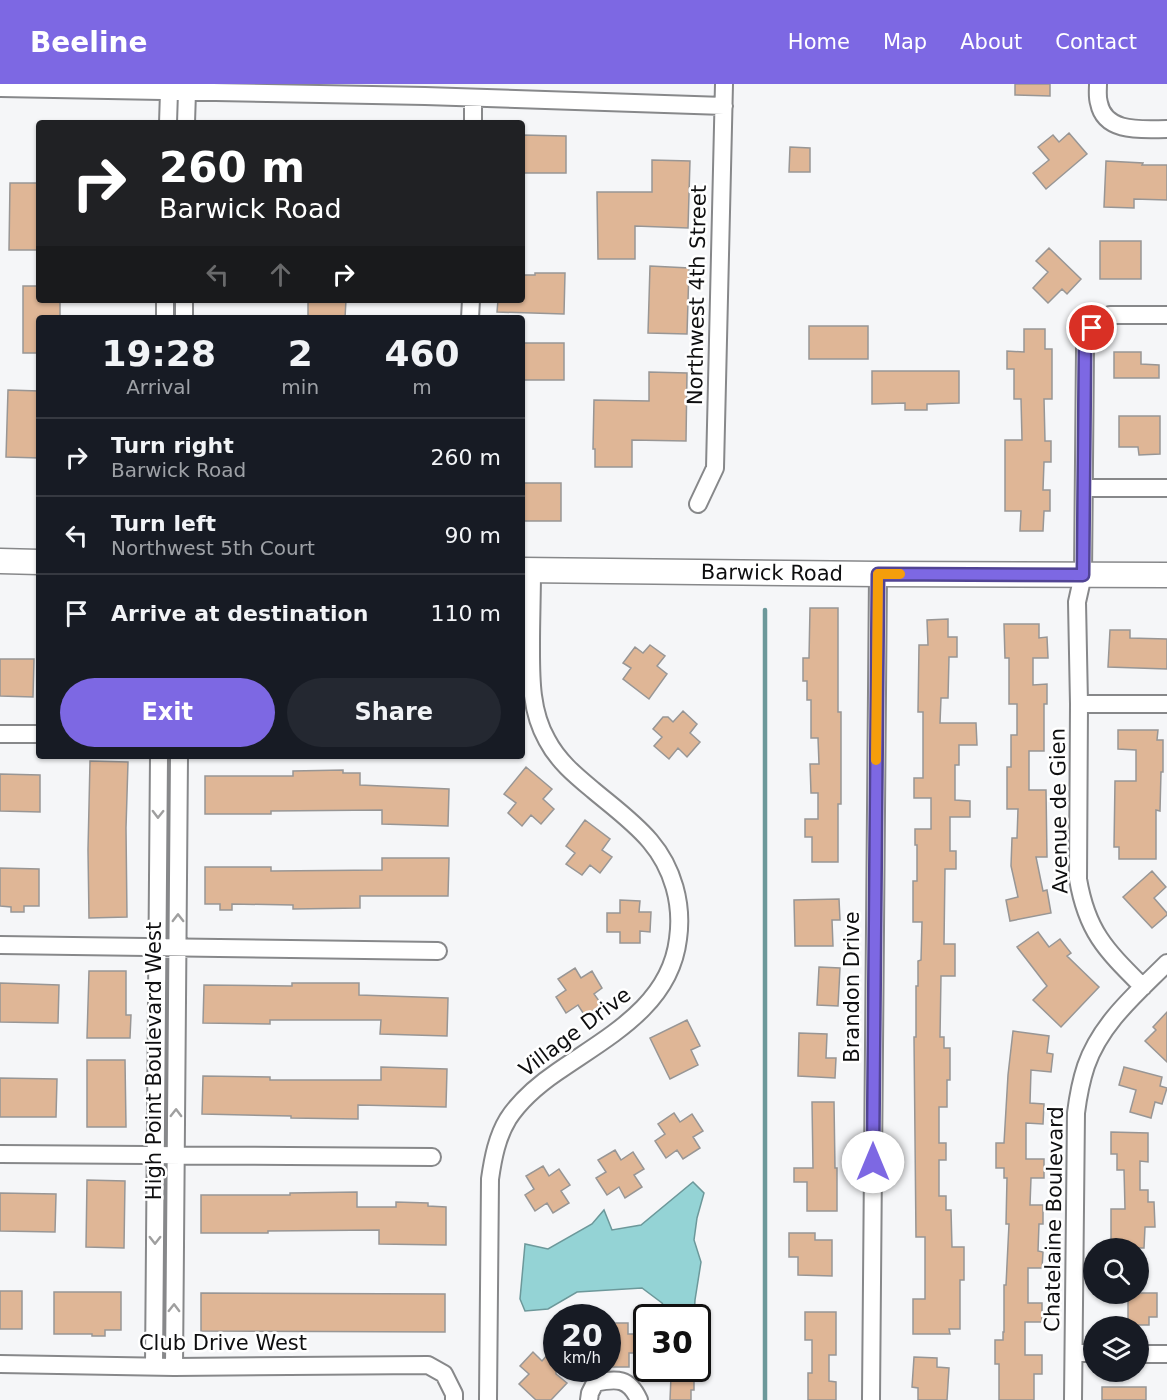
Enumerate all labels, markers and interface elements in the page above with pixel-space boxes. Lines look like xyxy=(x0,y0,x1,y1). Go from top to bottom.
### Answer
text: Beeline xyxy=(30,26,147,59)
text: Home xyxy=(788,30,850,54)
text: Map xyxy=(883,30,927,54)
text: About xyxy=(960,30,1022,54)
text: Contact xyxy=(1055,30,1137,54)
text: 260 m xyxy=(159,143,305,192)
icon: right xyxy=(60,144,138,222)
street label: Northwest 4th Street xyxy=(683,185,711,405)
text: Barwick Road xyxy=(159,193,342,224)
icon: left xyxy=(201,258,234,291)
icon: ahead xyxy=(264,258,297,291)
icon: right xyxy=(327,258,360,291)
pin xyxy=(1066,302,1117,353)
icon: arrive xyxy=(1075,311,1108,344)
text: 19:28 xyxy=(101,333,216,374)
text: 2 xyxy=(288,333,313,374)
text: 460 xyxy=(384,333,460,374)
text: Arrival xyxy=(126,375,191,399)
text: min xyxy=(281,375,319,399)
text: m xyxy=(412,375,432,399)
text: Turn right xyxy=(111,433,234,458)
icon: right xyxy=(60,441,93,474)
text: 260 m xyxy=(431,445,501,470)
text: Barwick Road xyxy=(111,458,246,482)
text: Turn left xyxy=(111,511,216,536)
icon: left xyxy=(60,519,93,552)
text: 90 m xyxy=(445,523,501,548)
text: Northwest 5th Court xyxy=(111,536,315,560)
street label: Barwick Road xyxy=(701,560,843,586)
icon: arrive xyxy=(60,597,93,630)
text: Arrive at destination xyxy=(111,601,368,626)
text: 110 m xyxy=(431,601,501,626)
button: Exit xyxy=(60,678,275,747)
button: Share xyxy=(287,678,501,747)
street label: Avenue de Gien xyxy=(1046,728,1072,894)
one-way arrow xyxy=(152,810,164,819)
street label: Brandon Drive xyxy=(840,911,864,1063)
one-way arrow xyxy=(172,914,184,923)
street label: High Point Boulevard West xyxy=(142,922,166,1200)
street label: Village Drive xyxy=(515,982,635,1082)
street label: Chatelaine Boulevard xyxy=(1040,1106,1068,1332)
one-way arrow xyxy=(170,1109,182,1118)
position arrow xyxy=(841,1130,905,1194)
one-way arrow xyxy=(149,1236,161,1245)
map controls xyxy=(1083,1238,1149,1382)
button: search xyxy=(1083,1238,1149,1304)
one-way arrow xyxy=(168,1304,180,1313)
speed limit sign: 30 xyxy=(633,1304,711,1382)
button: layers xyxy=(1083,1316,1149,1382)
text: 20 xyxy=(561,1318,603,1353)
street label: Club Drive West xyxy=(139,1331,307,1355)
text: km/h xyxy=(563,1349,601,1367)

